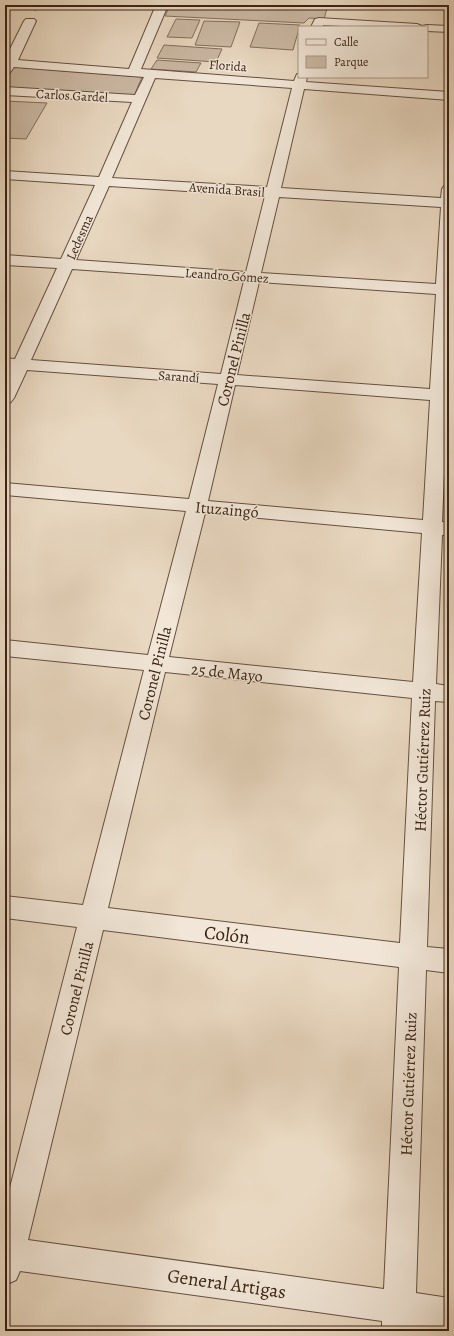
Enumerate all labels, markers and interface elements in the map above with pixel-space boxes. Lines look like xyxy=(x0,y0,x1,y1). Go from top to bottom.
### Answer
legend xyxy=(298,26,428,78)
text: Calle xyxy=(334,34,358,50)
text: Parque xyxy=(334,54,369,70)
street label: Florida xyxy=(208,56,248,75)
street label: Carlos Gardel xyxy=(36,85,108,106)
street label: Avenida Brasil xyxy=(188,178,265,201)
street label: Ledesma xyxy=(62,212,97,262)
street label: Leandro Gómez xyxy=(184,264,269,287)
street label: Coronel Pinilla xyxy=(212,309,256,409)
street label: Sarandí xyxy=(158,367,201,386)
street label: Ituzaingó xyxy=(194,496,260,524)
street label: Coronel Pinilla xyxy=(133,623,177,723)
street label: 25 de Mayo xyxy=(190,658,264,688)
street label: Héctor Gutiérrez Ruiz xyxy=(409,688,437,832)
street label: Colón xyxy=(203,919,251,951)
street label: Coronel Pinilla xyxy=(55,938,99,1038)
street label: Héctor Gutiérrez Ruiz xyxy=(395,1012,423,1156)
street label: General Artigas xyxy=(166,1263,288,1305)

